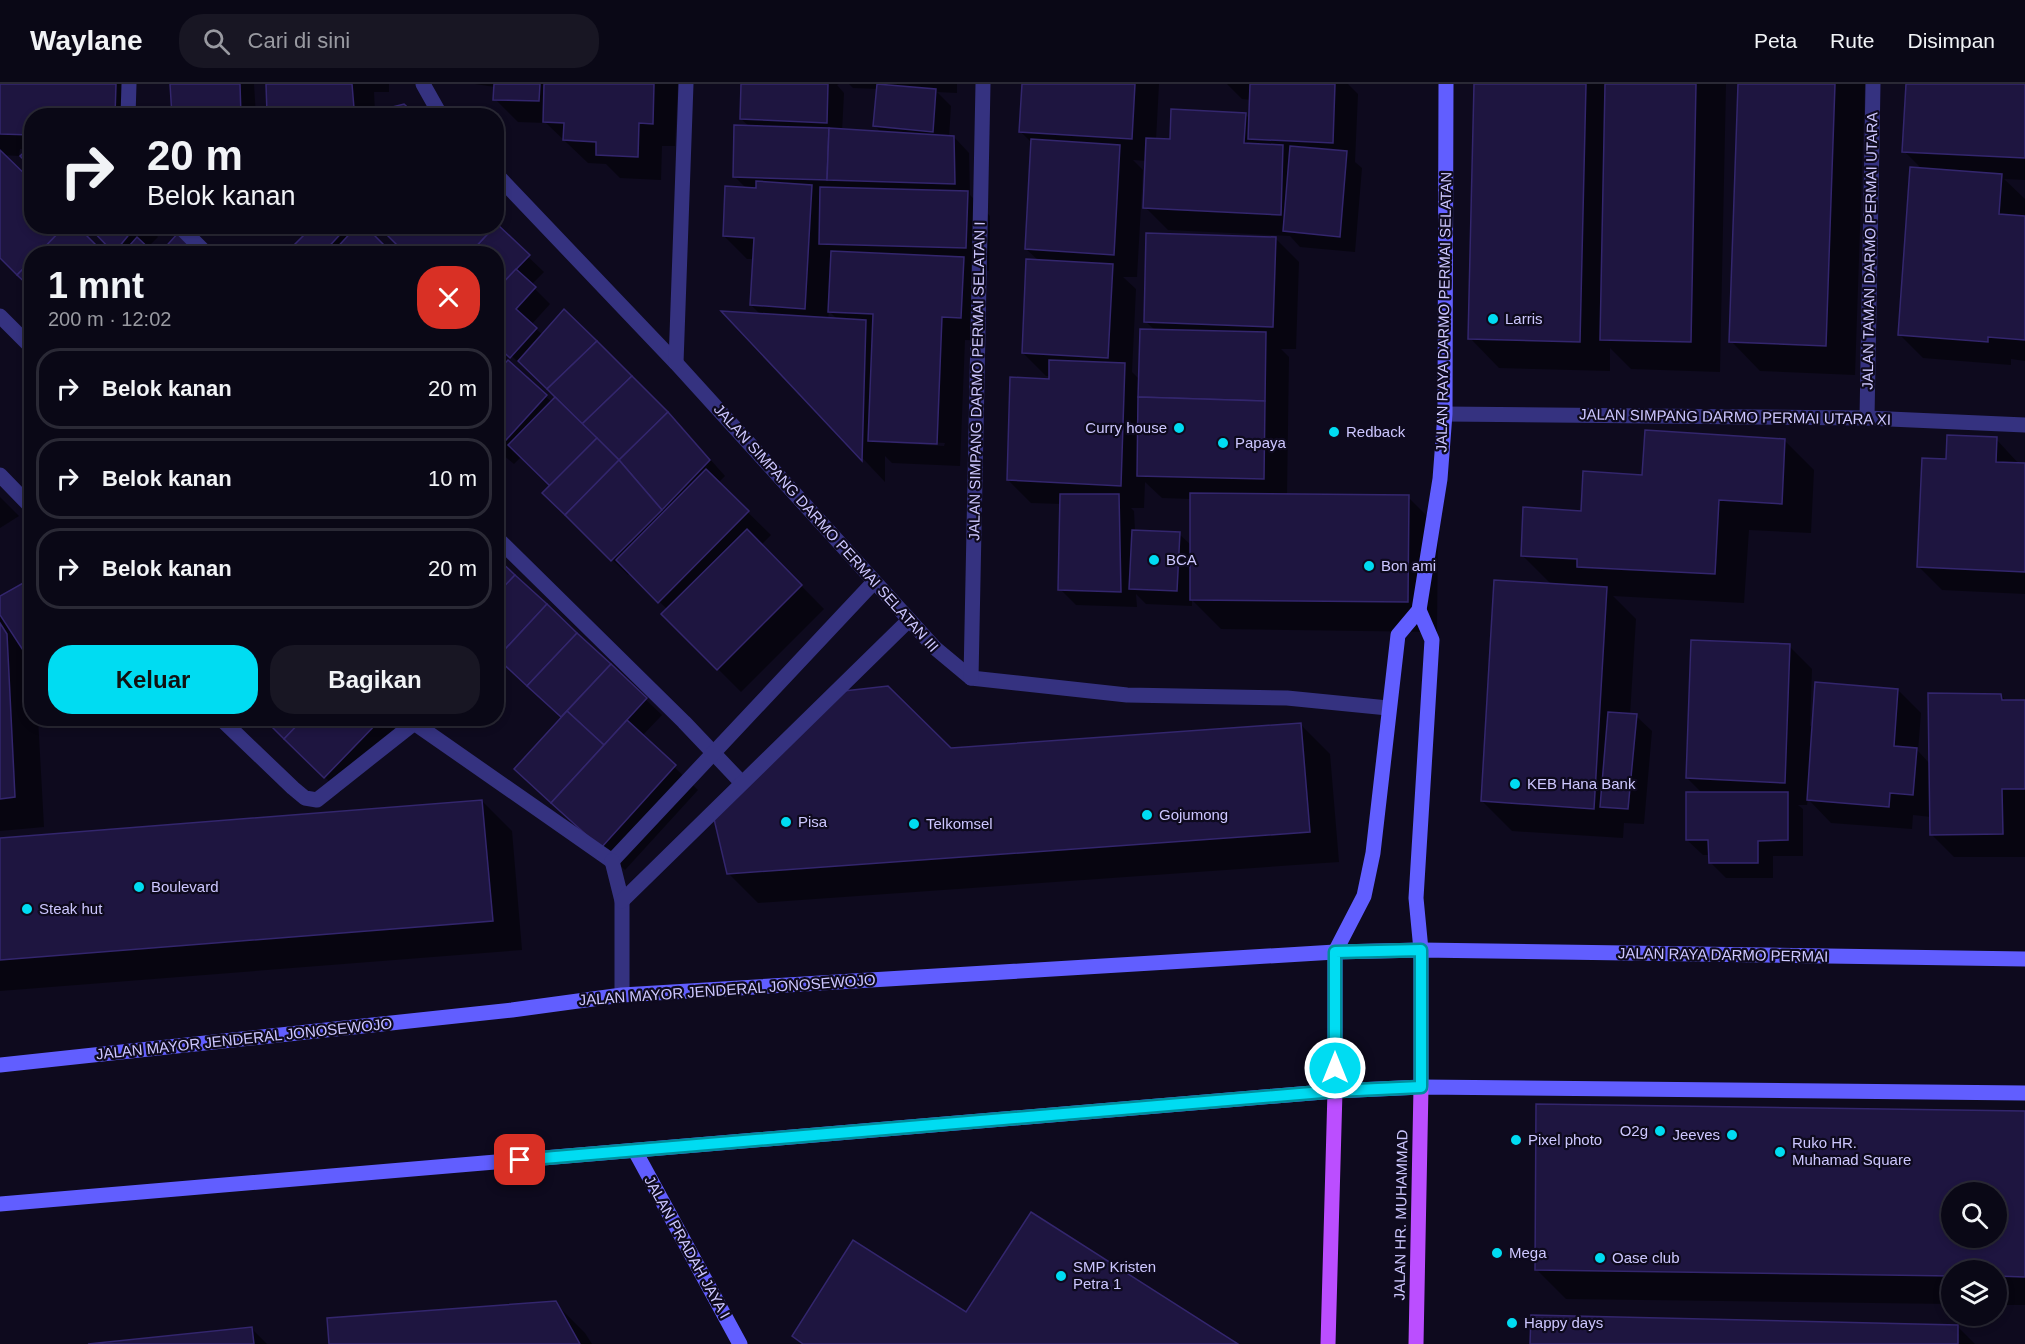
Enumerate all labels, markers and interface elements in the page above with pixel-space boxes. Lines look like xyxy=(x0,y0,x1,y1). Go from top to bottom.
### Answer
search box xyxy=(179,14,599,68)
text: Waylane xyxy=(30,25,143,56)
icon: search xyxy=(200,25,233,58)
text: Cari di sini xyxy=(248,28,350,53)
text: Peta xyxy=(1754,29,1797,52)
text: Rute xyxy=(1830,29,1874,52)
text: Disimpan xyxy=(1907,29,1995,52)
street label: JALAN TAMAN DARMO PERMAI UTARA xyxy=(1859,112,1880,390)
icon: right xyxy=(48,132,126,210)
text: 20 m xyxy=(147,132,243,179)
street label: JALAN RAYA DARMO PERMAI SELATAN xyxy=(1433,172,1454,452)
text: Belok kanan xyxy=(147,181,296,211)
street label: JALAN SIMPANG DARMO PERMAI SELATAN I xyxy=(965,221,988,541)
text: 1 mnt xyxy=(48,265,144,306)
button: close xyxy=(417,266,480,329)
text: 200 m · 12:02 xyxy=(48,308,171,330)
place label: Larris xyxy=(1505,310,1543,327)
marker: Larris xyxy=(1486,312,1500,326)
icon: right xyxy=(51,372,84,405)
text: Belok kanan xyxy=(102,376,232,401)
text: 20 m xyxy=(428,376,477,401)
street label: JALAN SIMPANG DARMO PERMAI SELATAN III xyxy=(710,400,942,655)
street label: JALAN SIMPANG DARMO PERMAI UTARA XI xyxy=(1579,405,1891,428)
place label: Curry house xyxy=(1085,419,1167,436)
marker: Curry house xyxy=(1172,421,1186,435)
place label: Redback xyxy=(1346,423,1406,440)
marker: Redback xyxy=(1327,425,1341,439)
place label: Papaya xyxy=(1235,434,1287,451)
marker: Papaya xyxy=(1216,436,1230,450)
icon: right xyxy=(51,462,84,495)
text: Belok kanan xyxy=(102,466,232,491)
text: 10 m xyxy=(428,466,477,491)
place label: BCA xyxy=(1166,551,1197,568)
icon: right xyxy=(51,552,84,585)
marker: BCA xyxy=(1147,553,1161,567)
text: Belok kanan xyxy=(102,556,232,581)
text: 20 m xyxy=(428,556,477,581)
place label: Bon ami xyxy=(1381,557,1436,574)
marker: Bon ami xyxy=(1362,559,1376,573)
button: Keluar xyxy=(48,645,258,714)
button: Bagikan xyxy=(270,645,480,714)
place label: KEB Hana Bank xyxy=(1527,775,1636,792)
marker: KEB Hana Bank xyxy=(1508,777,1522,791)
place label: Gojumong xyxy=(1159,806,1228,823)
marker: Gojumong xyxy=(1140,808,1154,822)
place label: Pisa xyxy=(798,813,828,830)
marker: Pisa xyxy=(779,815,793,829)
place label: Telkomsel xyxy=(926,815,993,832)
marker: Telkomsel xyxy=(907,817,921,831)
place label: Boulevard xyxy=(151,878,219,895)
marker: Boulevard xyxy=(132,880,146,894)
place label: Steak hut xyxy=(39,900,103,917)
marker: Steak hut xyxy=(20,902,34,916)
street label: JALAN RAYA DARMO PERMAI xyxy=(1618,944,1828,965)
street label: JALAN MAYOR JENDERAL JONOSEWOJO xyxy=(578,971,876,1008)
street label: JALAN MAYOR JENDERAL JONOSEWOJO xyxy=(95,1014,393,1063)
position arrow xyxy=(1303,1036,1367,1100)
place label: O2g xyxy=(1620,1122,1648,1139)
marker: O2g xyxy=(1653,1124,1667,1138)
place label: Jeeves xyxy=(1672,1126,1720,1143)
marker: Jeeves xyxy=(1725,1128,1739,1142)
street label: JALAN HR. MUHAMMAD xyxy=(1391,1129,1410,1301)
place label: Pixel photo xyxy=(1528,1131,1602,1148)
marker: Pixel photo xyxy=(1509,1133,1523,1147)
pin xyxy=(494,1134,545,1185)
place label: Ruko HR. Muhamad Square xyxy=(1792,1134,1911,1168)
icon: arrive xyxy=(503,1143,536,1176)
marker: Ruko HR. Muhamad Square xyxy=(1773,1145,1787,1159)
street label: JALAN PRADAH JAYA I xyxy=(641,1173,734,1321)
map controls xyxy=(1941,1182,2007,1326)
button: search xyxy=(1941,1182,2007,1248)
place label: Mega xyxy=(1509,1244,1547,1261)
marker: Mega xyxy=(1490,1246,1504,1260)
place label: Oase club xyxy=(1612,1249,1680,1266)
marker: Oase club xyxy=(1593,1251,1607,1265)
place label: SMP Kristen Petra 1 xyxy=(1073,1258,1156,1292)
button: layers xyxy=(1941,1260,2007,1326)
marker: SMP Kristen Petra 1 xyxy=(1054,1269,1068,1283)
place label: Happy days xyxy=(1524,1314,1603,1331)
marker: Happy days xyxy=(1505,1316,1519,1330)

